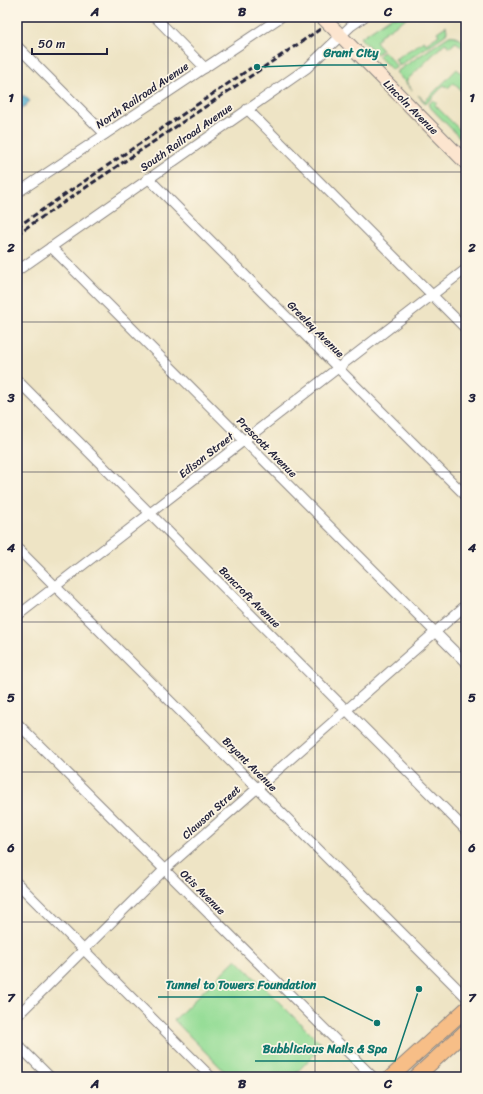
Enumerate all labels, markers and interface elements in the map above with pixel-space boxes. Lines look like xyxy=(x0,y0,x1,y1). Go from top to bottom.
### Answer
text: A xyxy=(90,0,99,23)
text: B xyxy=(238,0,247,23)
text: C xyxy=(383,0,393,23)
scale bar xyxy=(32,30,107,56)
text: 50 m xyxy=(38,33,65,55)
callout: Grant City xyxy=(316,41,387,65)
text: Grant City xyxy=(322,42,379,64)
street label: North Railroad Avenue xyxy=(92,57,193,134)
street label: Lincoln Avenue xyxy=(378,75,443,140)
text: 1 xyxy=(8,86,14,109)
text: 1 xyxy=(469,86,475,109)
street label: South Railroad Avenue xyxy=(136,98,237,177)
text: 2 xyxy=(6,236,15,259)
text: 2 xyxy=(467,236,476,259)
street label: Greeley Avenue xyxy=(283,296,349,363)
text: 3 xyxy=(6,386,15,409)
text: 3 xyxy=(467,386,476,409)
street label: Prescott Avenue xyxy=(232,412,302,483)
street label: Edison Street xyxy=(174,427,239,483)
text: 4 xyxy=(6,536,16,559)
text: 4 xyxy=(467,536,477,559)
street label: Bancroft Avenue xyxy=(214,562,285,633)
text: 5 xyxy=(7,686,15,709)
text: 5 xyxy=(468,686,476,709)
street label: Bryant Avenue xyxy=(218,732,282,797)
street label: Clawson Street xyxy=(177,780,245,844)
text: 6 xyxy=(6,836,15,859)
text: 6 xyxy=(467,836,476,859)
street label: Otis Avenue xyxy=(175,865,230,920)
callout: Tunnel to Towers Foundation xyxy=(158,973,324,997)
text: Tunnel to Towers Foundation xyxy=(166,974,317,996)
text: 7 xyxy=(7,986,16,1009)
text: 7 xyxy=(468,986,477,1009)
callout: Bubblicious Nails & Spa xyxy=(255,1037,395,1061)
text: Bubblicious Nails & Spa xyxy=(263,1038,387,1060)
text: A xyxy=(90,1072,99,1094)
text: B xyxy=(238,1072,247,1094)
text: C xyxy=(383,1072,393,1094)

